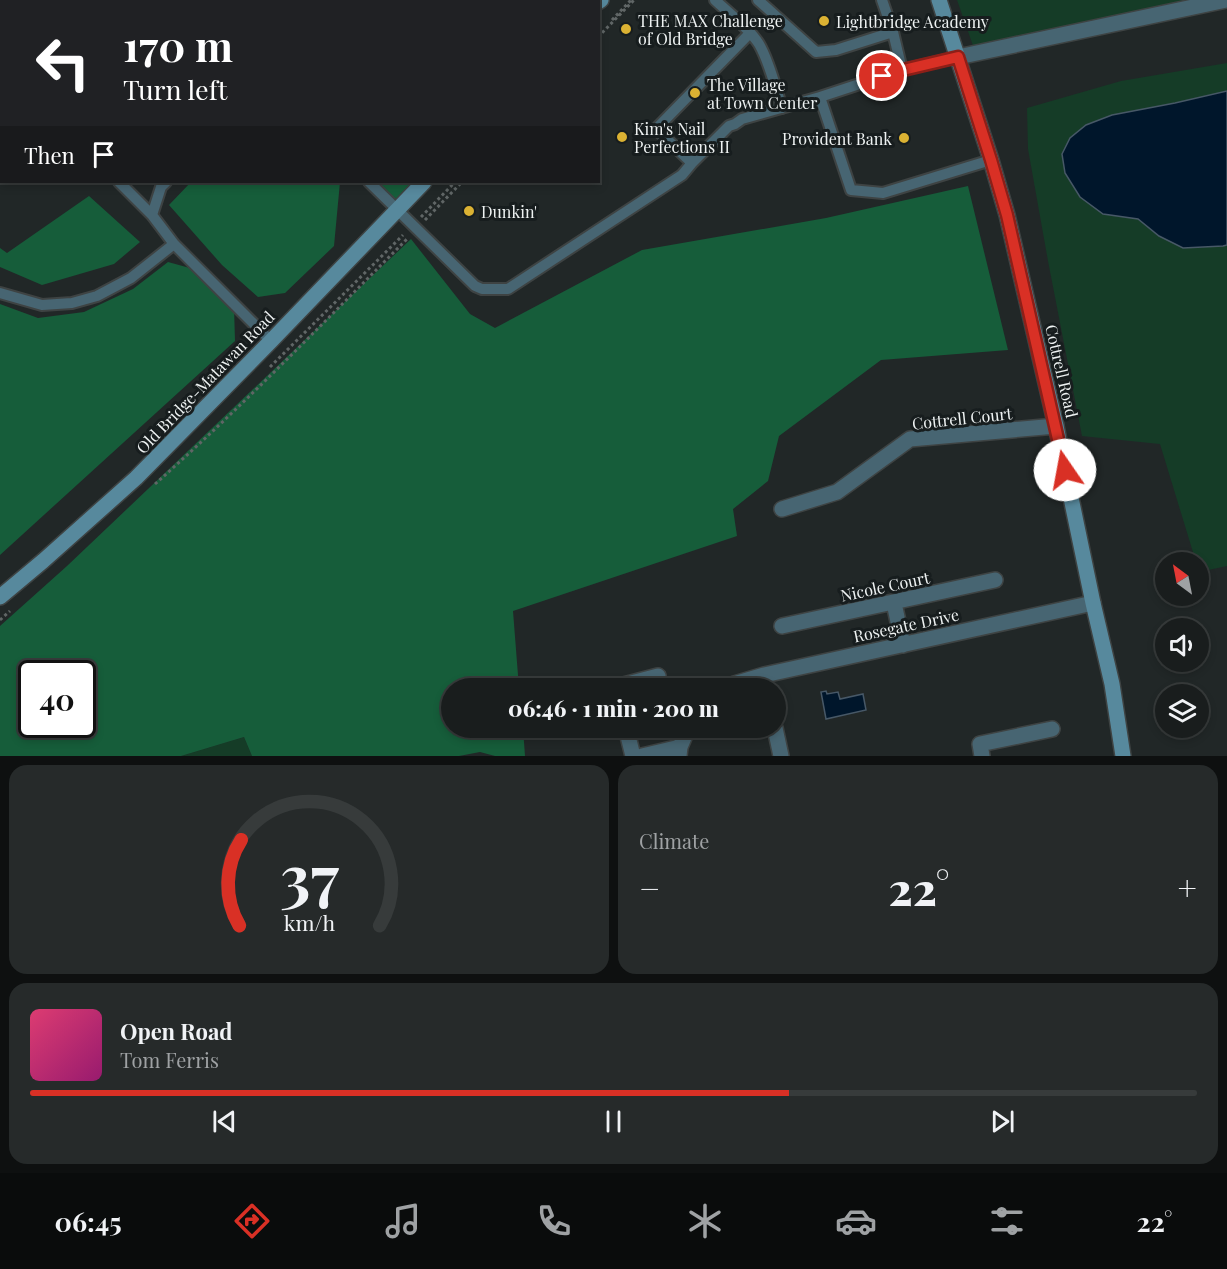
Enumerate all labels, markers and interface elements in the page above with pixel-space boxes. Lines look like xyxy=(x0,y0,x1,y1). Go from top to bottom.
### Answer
place label: THE MAX Challenge of Old Bridge xyxy=(638,10,783,49)
place label: Lightbridge Academy xyxy=(836,11,989,32)
marker: Lightbridge Academy xyxy=(817,14,831,28)
text: 170 m xyxy=(123,17,233,73)
marker: THE MAX Challenge of Old Bridge xyxy=(619,22,633,36)
icon: left xyxy=(24,24,102,102)
pin xyxy=(856,50,907,101)
icon: arrive xyxy=(865,59,898,92)
text: Turn left xyxy=(123,71,227,107)
place label: The Village at Town Center xyxy=(707,74,817,113)
marker: The Village at Town Center xyxy=(688,86,702,100)
place label: Kim's Nail Perfections II xyxy=(634,118,730,157)
place label: Provident Bank xyxy=(782,128,892,149)
marker: Kim's Nail Perfections II xyxy=(615,130,629,144)
marker: Provident Bank xyxy=(897,131,911,145)
icon: arrive xyxy=(87,138,120,171)
text: Then xyxy=(24,140,75,170)
place label: Dunkin' xyxy=(481,201,537,222)
marker: Dunkin' xyxy=(462,204,476,218)
street label: Old Bridge-Matawan Road xyxy=(131,306,279,458)
street label: Cottrell Road xyxy=(1041,322,1083,420)
street label: Cottrell Court xyxy=(911,402,1013,434)
position arrow xyxy=(1033,438,1097,502)
north arrow xyxy=(1155,552,1209,606)
map controls xyxy=(1155,552,1209,738)
street label: Nicole Court xyxy=(839,566,932,606)
street label: Rosegate Drive xyxy=(851,604,961,646)
button: sound xyxy=(1155,618,1209,672)
speed limit sign: 40 xyxy=(18,660,96,738)
button: layers xyxy=(1155,684,1209,738)
text: 06:46 · 1 min · 200 m xyxy=(508,693,719,723)
text: Climate xyxy=(639,827,709,854)
text: 37 xyxy=(280,832,339,916)
text: 22° xyxy=(889,857,949,917)
text: − xyxy=(639,865,660,909)
text: + xyxy=(1178,865,1197,909)
text: km/h xyxy=(283,909,335,937)
text: Open Road xyxy=(120,1016,232,1046)
text: Tom Ferris xyxy=(120,1046,219,1073)
icon: previous xyxy=(208,1105,241,1138)
icon: pause xyxy=(597,1105,630,1138)
icon: next xyxy=(986,1105,1019,1138)
icon: directions xyxy=(231,1200,273,1242)
icon: music xyxy=(382,1200,424,1242)
icon: phone xyxy=(533,1200,575,1242)
icon: climate xyxy=(684,1200,726,1242)
icon: car xyxy=(835,1200,877,1242)
icon: filters xyxy=(986,1200,1028,1242)
text: 06:45 xyxy=(55,1203,122,1239)
text: 22° xyxy=(1137,1203,1173,1239)

